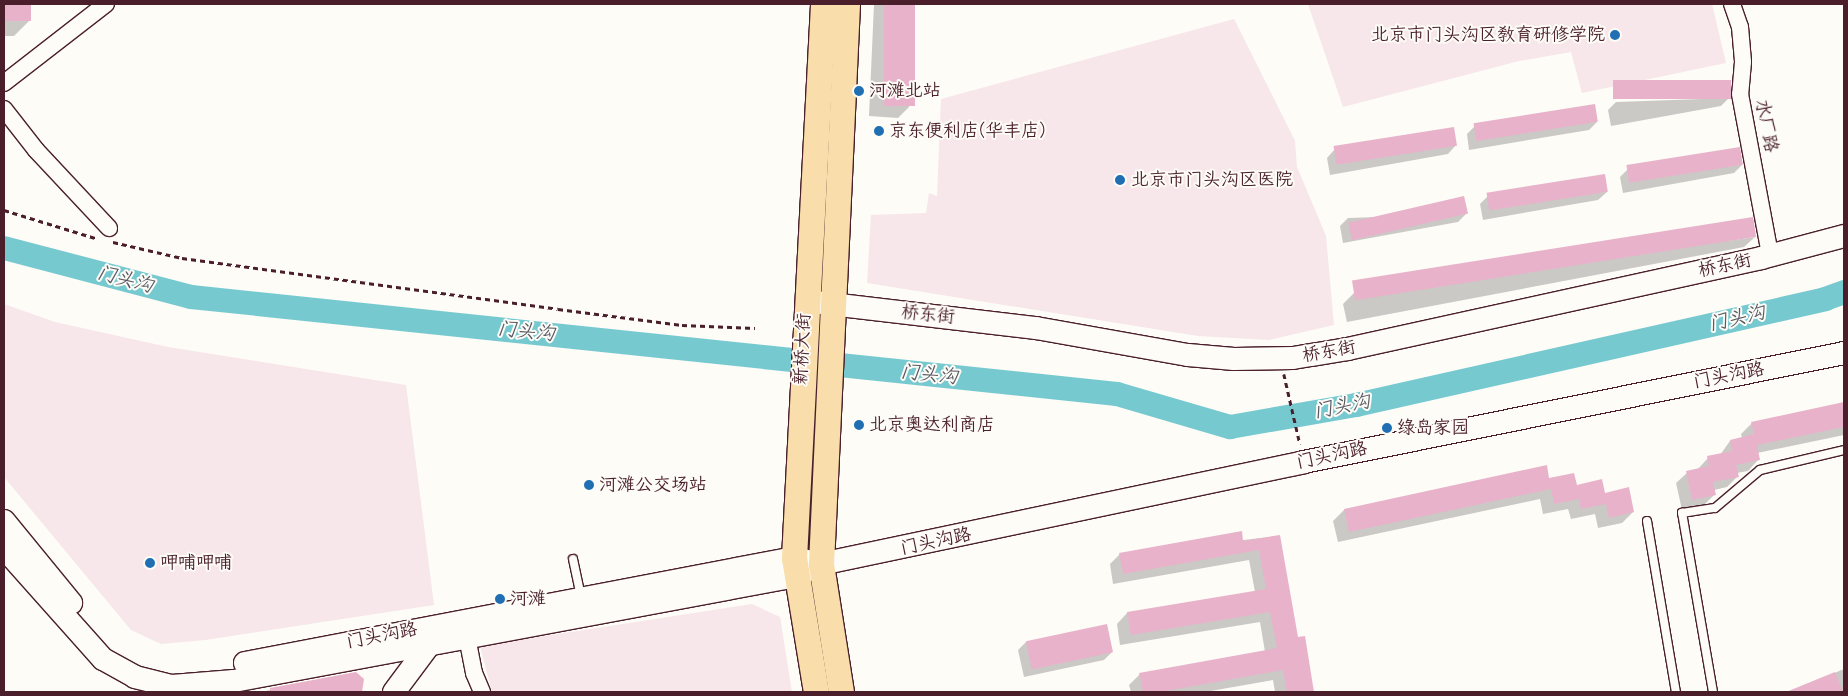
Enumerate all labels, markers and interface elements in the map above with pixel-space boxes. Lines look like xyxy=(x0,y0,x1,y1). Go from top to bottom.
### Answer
place label: 北京市门头沟区教育研修学院 xyxy=(1371,24,1605,46)
marker: 北京市门头沟区教育研修学院 xyxy=(1609,29,1621,41)
place label: 河滩北站 xyxy=(869,80,941,102)
marker: 河滩北站 xyxy=(853,85,865,97)
street label: 水厂路 xyxy=(1750,97,1782,155)
place label: 京东便利店(华丰店) xyxy=(889,120,1045,142)
marker: 京东便利店(华丰店) xyxy=(873,125,885,137)
place label: 北京市门头沟区医院 xyxy=(1131,169,1293,191)
marker: 北京市门头沟区医院 xyxy=(1113,173,1127,187)
street label: 桥东街 xyxy=(1696,250,1754,282)
water label: 门头沟 xyxy=(95,262,155,298)
street label: 桥东街 xyxy=(900,301,956,329)
water label: 门头沟 xyxy=(1707,301,1767,337)
street label: 新桥大街 xyxy=(790,312,816,386)
water label: 门头沟 xyxy=(496,318,556,346)
street label: 桥东街 xyxy=(1301,337,1357,367)
street label: 门头沟路 xyxy=(1692,359,1766,393)
water label: 门头沟 xyxy=(899,361,959,389)
water label: 门头沟 xyxy=(1312,390,1372,424)
place label: 北京奥达利商店 xyxy=(869,414,995,436)
place label: 绿岛家园 xyxy=(1397,417,1469,439)
marker: 北京奥达利商店 xyxy=(853,419,865,431)
marker: 绿岛家园 xyxy=(1381,422,1393,434)
street label: 门头沟路 xyxy=(1295,438,1369,474)
place label: 河滩公交场站 xyxy=(599,474,707,496)
marker: 河滩公交场站 xyxy=(583,479,595,491)
street label: 门头沟路 xyxy=(899,524,973,560)
place label: 呷哺呷哺 xyxy=(160,552,232,574)
marker: 呷哺呷哺 xyxy=(144,557,156,569)
place label: 河滩 xyxy=(510,588,546,610)
marker: 河滩 xyxy=(494,593,506,605)
street label: 门头沟路 xyxy=(345,619,419,653)

